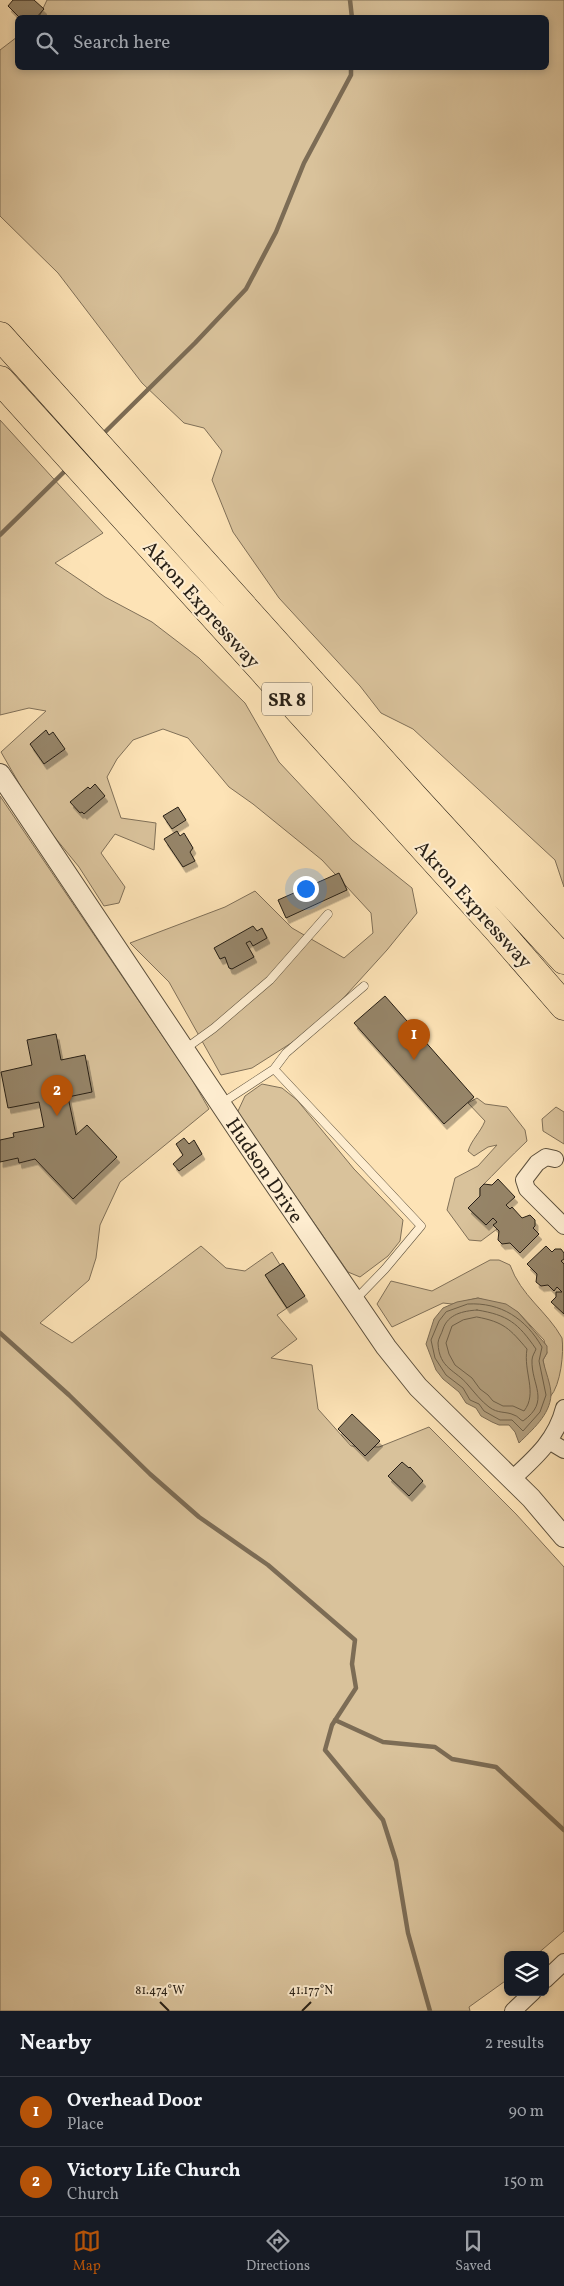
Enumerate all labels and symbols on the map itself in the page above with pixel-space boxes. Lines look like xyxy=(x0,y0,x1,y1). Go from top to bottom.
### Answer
street label: Akron Expressway xyxy=(135,535,266,676)
road number: SR 8 xyxy=(262,682,312,716)
street label: Akron Expressway xyxy=(407,835,538,976)
your location xyxy=(293,876,319,902)
pin: 1 xyxy=(398,1019,430,1060)
pin: 2 xyxy=(41,1075,73,1116)
street label: Hudson Drive xyxy=(218,1113,309,1229)
text: 81.474°W xyxy=(135,1983,185,1999)
text: 41.177°N xyxy=(289,1983,333,1999)

